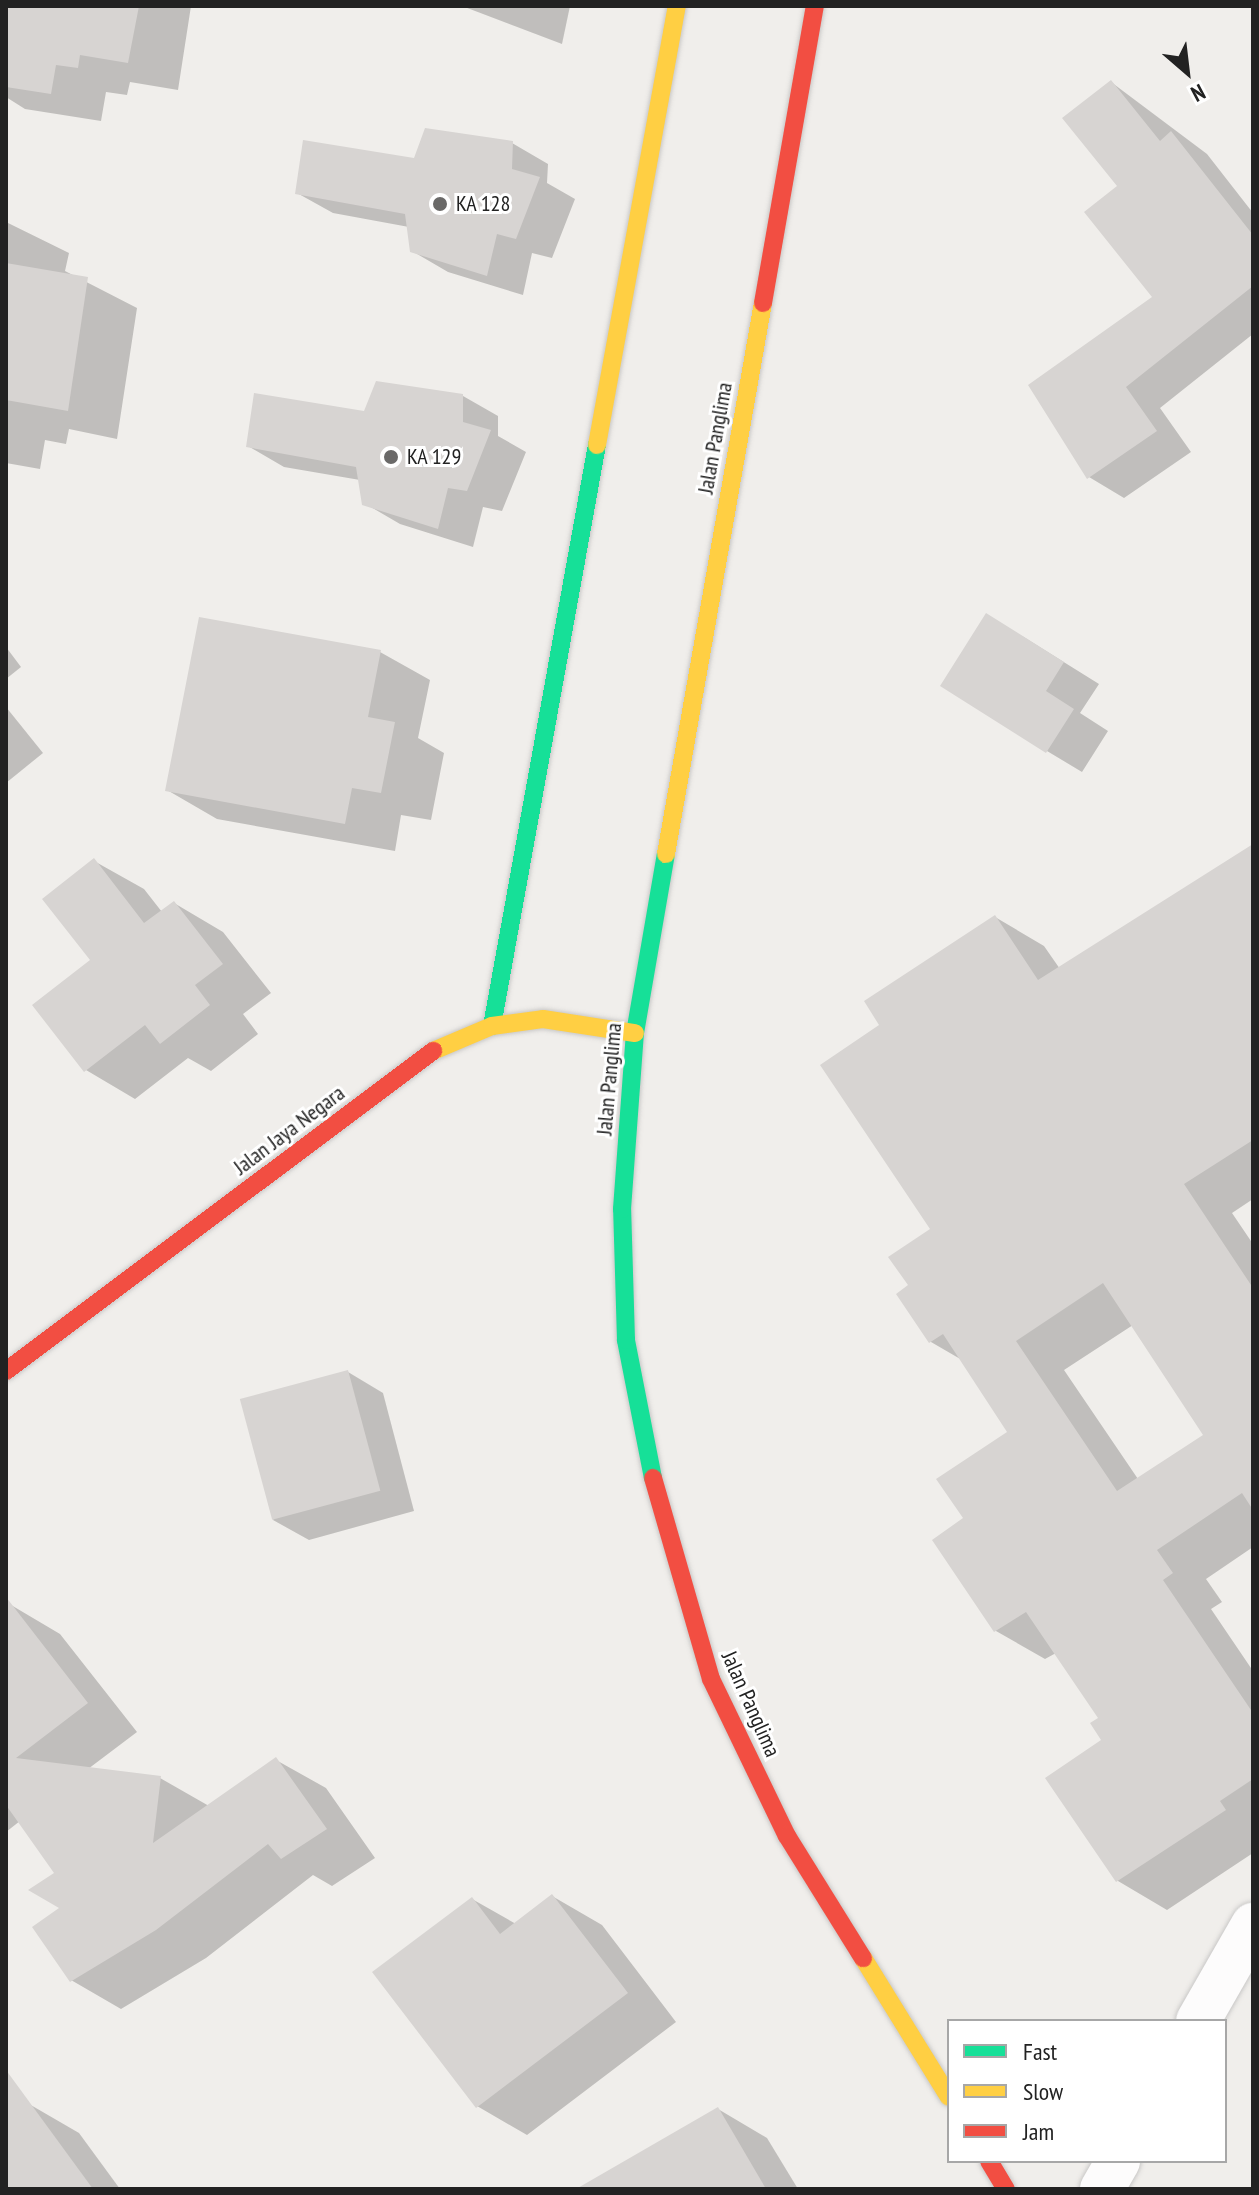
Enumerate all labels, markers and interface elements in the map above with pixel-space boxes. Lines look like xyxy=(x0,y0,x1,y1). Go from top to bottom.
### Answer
north arrow xyxy=(1147,32,1227,112)
text: N xyxy=(1186,78,1210,108)
place label: KA 128 xyxy=(456,191,511,217)
marker: KA 128 xyxy=(431,195,449,213)
street label: Jalan Panglima xyxy=(692,380,738,496)
place label: KA 129 xyxy=(407,444,462,470)
marker: KA 129 xyxy=(382,448,400,466)
street label: Jalan Panglima xyxy=(591,1022,627,1136)
street label: Jalan Jaya Negara xyxy=(228,1080,350,1180)
street label: Jalan Panglima xyxy=(716,1647,786,1761)
legend xyxy=(947,2019,1227,2163)
text: Fast xyxy=(1023,2036,1057,2067)
text: Slow xyxy=(1023,2076,1063,2107)
text: Jam xyxy=(1023,2116,1054,2147)

